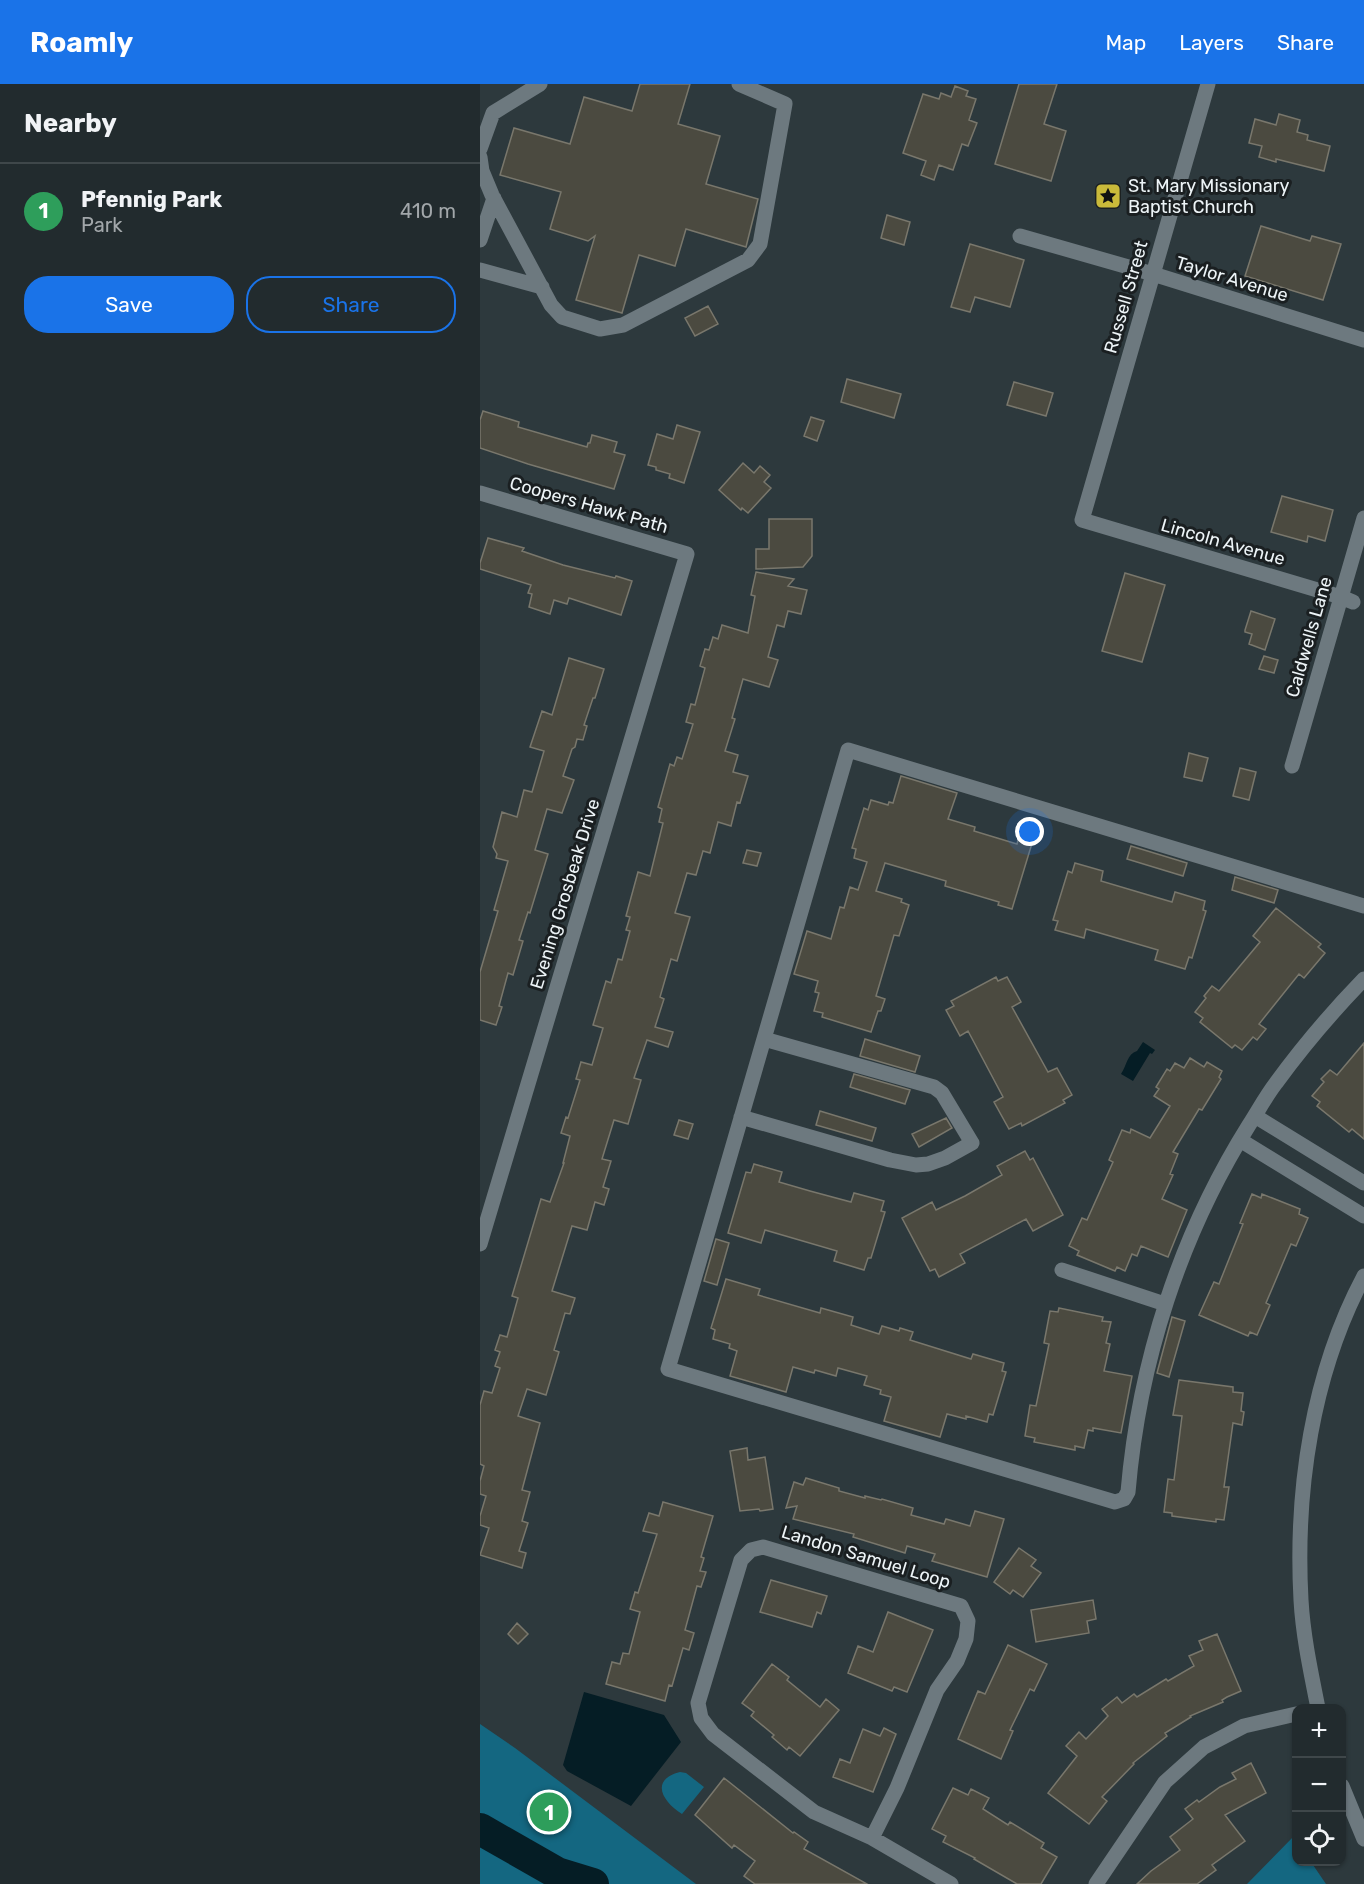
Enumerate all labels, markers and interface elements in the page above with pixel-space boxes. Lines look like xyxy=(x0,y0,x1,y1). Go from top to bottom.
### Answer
text: Roamly xyxy=(30,26,133,59)
text: Map xyxy=(1105,30,1146,55)
text: Layers xyxy=(1179,30,1244,55)
text: Share xyxy=(1277,30,1334,55)
text: Nearby xyxy=(24,108,117,139)
place label: St. Mary Missionary Baptist Church xyxy=(1128,175,1289,218)
place icon: St. Mary Missionary Baptist Church xyxy=(1093,181,1123,211)
text: Pfennig Park xyxy=(81,186,222,213)
text: 1 xyxy=(39,199,48,223)
text: 410 m xyxy=(400,199,456,223)
text: Park xyxy=(81,213,123,237)
street label: Russell Street xyxy=(1099,238,1153,356)
street label: Taylor Avenue xyxy=(1173,251,1291,307)
button: Save xyxy=(24,276,234,333)
button: Share xyxy=(246,276,456,333)
street label: Coopers Hawk Path xyxy=(507,472,671,538)
street label: Lincoln Avenue xyxy=(1158,514,1288,570)
street label: Caldwells Lane xyxy=(1281,574,1337,700)
street label: Evening Grosbeak Drive xyxy=(526,796,604,992)
your location xyxy=(1015,817,1044,846)
street label: Landon Samuel Loop xyxy=(779,1521,953,1593)
map controls xyxy=(1292,1704,1346,1866)
button: + xyxy=(1292,1704,1346,1758)
button: − xyxy=(1292,1758,1346,1812)
pin: 1 xyxy=(530,1790,568,1834)
button: locate xyxy=(1292,1812,1346,1866)

